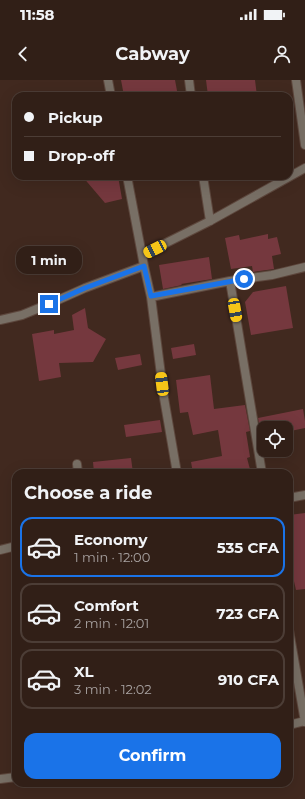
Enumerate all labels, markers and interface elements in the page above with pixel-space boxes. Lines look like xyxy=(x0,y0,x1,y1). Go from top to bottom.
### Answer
text: 11:58 xyxy=(20,5,55,24)
icon: back xyxy=(12,43,34,65)
text: Cabway xyxy=(115,43,190,65)
icon: person xyxy=(271,43,293,65)
text: Pickup xyxy=(48,108,103,127)
text: Drop-off xyxy=(48,146,115,165)
car xyxy=(142,238,168,260)
callout: 1 min xyxy=(16,246,82,274)
text: 1 min xyxy=(31,252,67,268)
route start xyxy=(235,270,253,288)
route end xyxy=(40,295,58,313)
car xyxy=(227,297,243,323)
car xyxy=(155,371,169,397)
map controls xyxy=(257,421,293,457)
button: locate xyxy=(257,421,293,457)
text: Choose a ride xyxy=(24,482,152,504)
icon: car xyxy=(26,529,62,565)
text: Economy xyxy=(74,530,147,549)
text: 535 CFA xyxy=(217,538,279,557)
text: 1 min · 12:00 xyxy=(74,549,150,565)
icon: car xyxy=(26,595,62,631)
text: Comfort xyxy=(74,596,139,615)
text: 723 CFA xyxy=(216,604,279,623)
text: 2 min · 12:01 xyxy=(74,615,149,631)
icon: car xyxy=(26,661,62,697)
text: XL xyxy=(74,662,93,681)
text: 910 CFA xyxy=(218,670,279,689)
text: 3 min · 12:02 xyxy=(74,681,152,697)
button: Confirm xyxy=(24,733,281,779)

